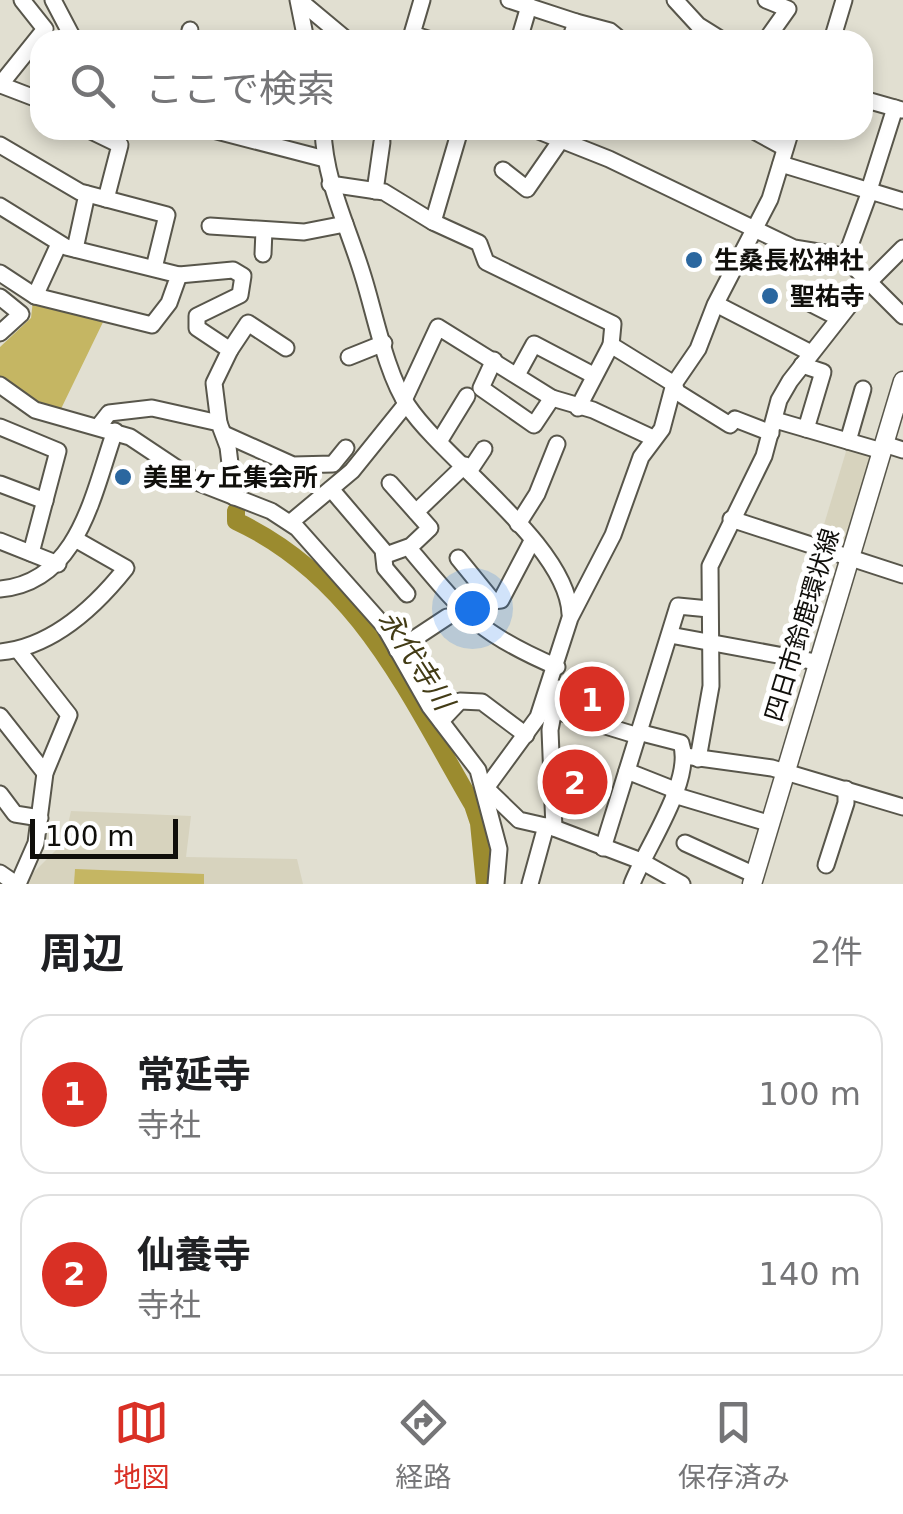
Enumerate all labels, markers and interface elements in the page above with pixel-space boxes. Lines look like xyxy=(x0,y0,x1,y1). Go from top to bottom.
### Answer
search box xyxy=(30,30,873,140)
icon: search xyxy=(65,58,120,113)
text: ここで検索 xyxy=(145,67,335,111)
place label: 生桑長松神社 xyxy=(714,246,864,275)
marker: 生桑長松神社 xyxy=(683,249,705,271)
place label: 聖祐寺 xyxy=(790,282,865,311)
marker: 聖祐寺 xyxy=(759,285,781,307)
place label: 美里ヶ丘集会所 xyxy=(143,463,318,492)
marker: 美里ヶ丘集会所 xyxy=(112,466,134,488)
street label: 四日市鈴鹿環状線 xyxy=(759,525,845,725)
your location xyxy=(447,583,498,634)
water label: 永代寺川 xyxy=(372,604,462,718)
pin: 1 xyxy=(560,662,624,736)
pin: 2 xyxy=(542,744,608,820)
scale bar xyxy=(30,814,178,858)
text: 100 m xyxy=(45,820,135,853)
text: 周辺 xyxy=(40,929,124,978)
text: 2件 xyxy=(811,933,863,971)
text: 常延寺 xyxy=(137,1053,251,1097)
text: 1 xyxy=(63,1075,86,1113)
text: 100 m xyxy=(759,1075,861,1113)
text: 寺社 xyxy=(137,1106,201,1144)
text: 仙養寺 xyxy=(137,1233,251,1277)
text: 2 xyxy=(63,1255,86,1293)
text: 140 m xyxy=(759,1255,861,1293)
text: 寺社 xyxy=(137,1286,201,1324)
tab: 地図 xyxy=(113,1395,169,1495)
tab: 経路 xyxy=(395,1395,452,1495)
tab: 保存済み xyxy=(678,1395,790,1495)

